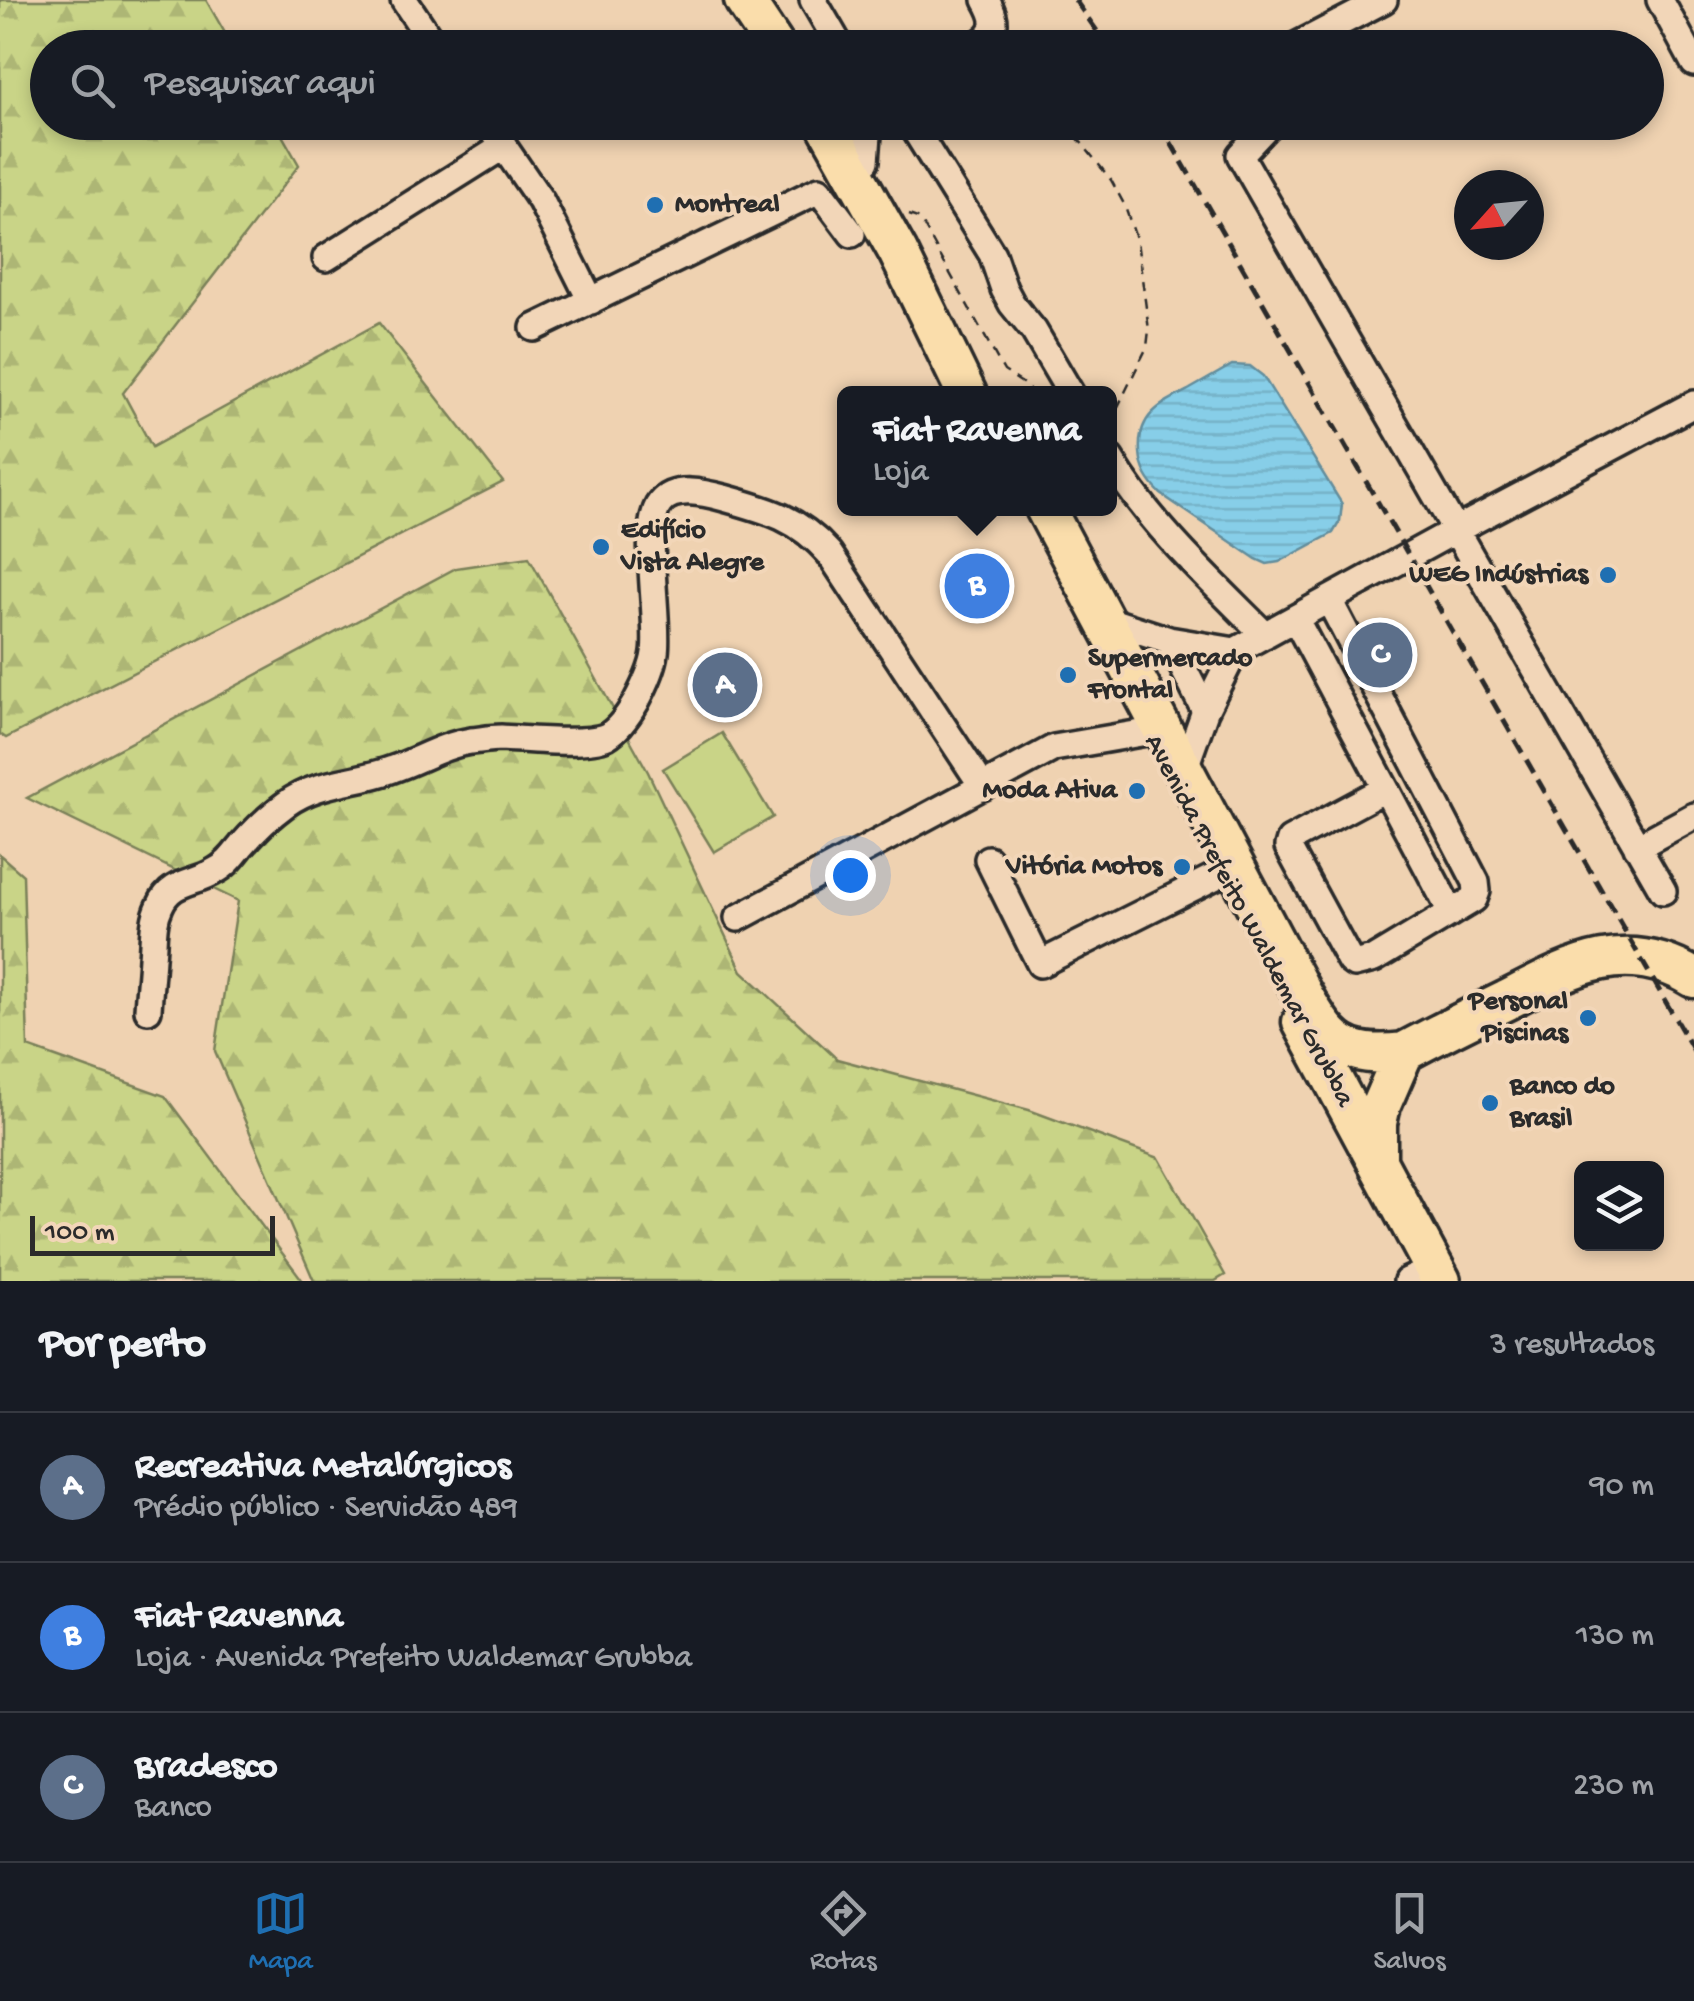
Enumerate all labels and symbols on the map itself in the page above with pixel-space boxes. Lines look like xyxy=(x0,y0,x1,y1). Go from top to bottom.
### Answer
north arrow xyxy=(1454,170,1544,260)
place label: Montreal xyxy=(675,189,780,222)
marker: Montreal xyxy=(644,194,666,216)
place label: Edifício Vista Alegre xyxy=(619,515,766,580)
marker: Edifício Vista Alegre xyxy=(590,536,612,558)
pin: B xyxy=(944,548,1010,624)
place label: WEG Indústrias xyxy=(1408,559,1590,592)
marker: WEG Indústrias xyxy=(1597,564,1619,586)
pin: C xyxy=(1348,618,1412,692)
place label: Supermercado Frontal xyxy=(1087,643,1253,708)
pin: A xyxy=(692,648,758,722)
marker: Supermercado Frontal xyxy=(1057,664,1079,686)
street label: Avenida Prefeito Waldemar Grubba xyxy=(1136,729,1361,1114)
place label: Moda Ativa xyxy=(983,775,1118,808)
marker: Moda Ativa xyxy=(1126,780,1148,802)
your location xyxy=(825,850,876,901)
place label: Vitória Motos xyxy=(1004,851,1164,884)
marker: Vitória Motos xyxy=(1171,856,1193,878)
place label: Personal Piscinas xyxy=(1466,986,1570,1051)
marker: Personal Piscinas xyxy=(1577,1007,1599,1029)
place label: Banco do Brasil xyxy=(1509,1071,1615,1136)
marker: Banco do Brasil xyxy=(1479,1092,1501,1114)
scale bar xyxy=(30,1211,275,1256)

